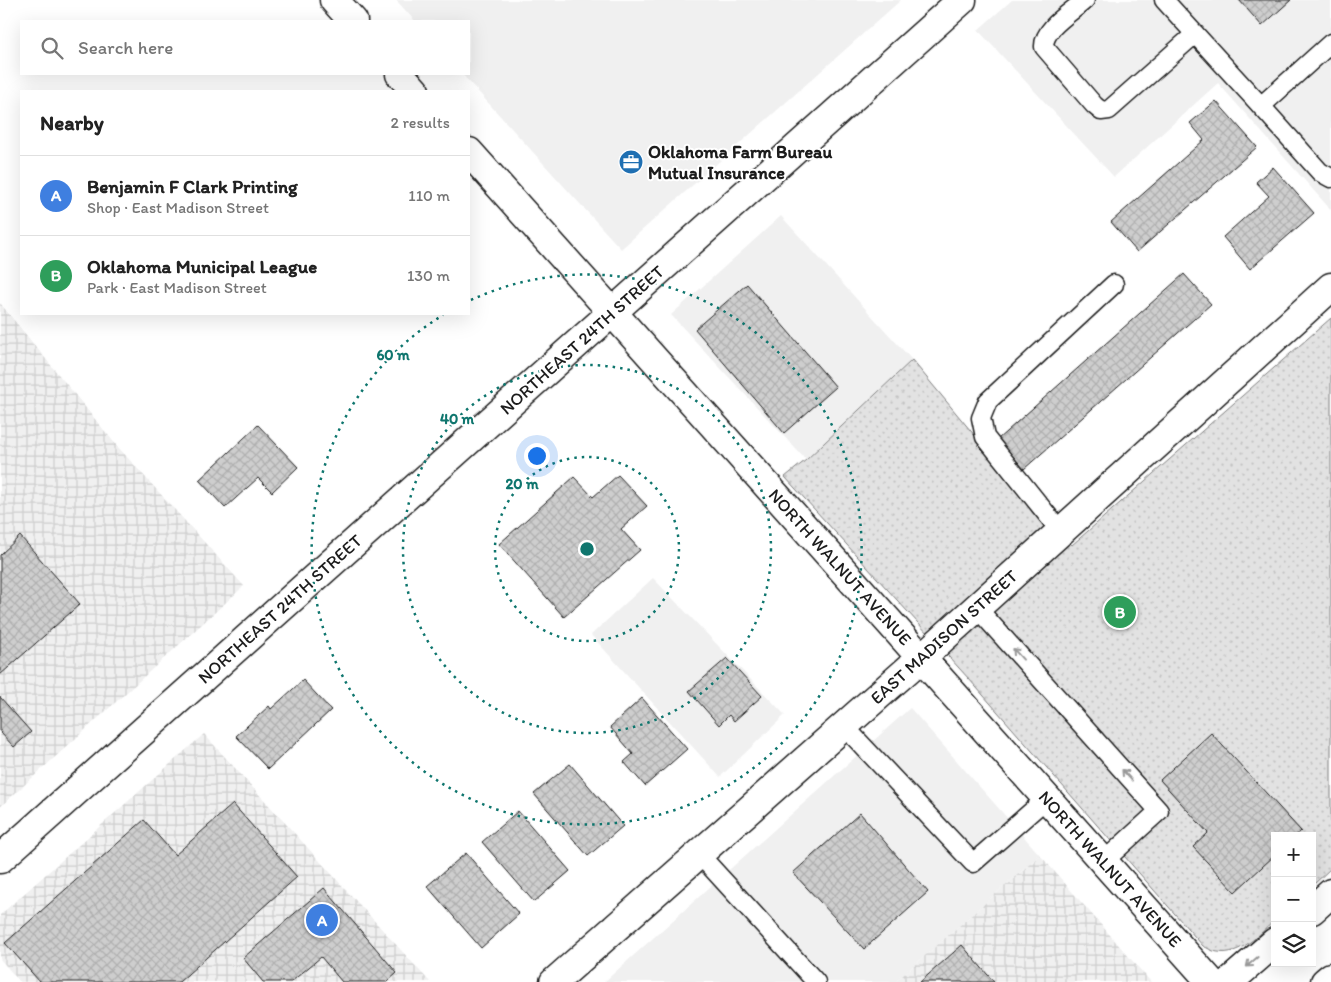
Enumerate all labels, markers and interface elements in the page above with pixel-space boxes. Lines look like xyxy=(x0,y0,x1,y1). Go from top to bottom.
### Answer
search box xyxy=(20,20,470,75)
icon: search xyxy=(38,34,66,62)
text: Search here xyxy=(78,36,173,59)
text: Nearby xyxy=(40,110,104,135)
text: 2 results xyxy=(390,113,450,132)
place label: Oklahoma Farm Bureau Mutual Insurance xyxy=(648,141,832,184)
office icon: Oklahoma Farm Bureau Mutual Insurance xyxy=(618,149,644,175)
text: Benjamin F Clark Printing xyxy=(87,175,298,198)
text: A xyxy=(51,186,61,205)
text: 110 m xyxy=(408,186,450,205)
text: Shop · East Madison Street xyxy=(87,198,269,217)
text: Oklahoma Municipal League xyxy=(87,255,317,278)
street label: NORTHEAST 24TH STREET xyxy=(495,261,669,419)
text: B xyxy=(51,266,61,285)
text: 130 m xyxy=(407,266,450,285)
text: Park · East Madison Street xyxy=(87,278,267,297)
text: 60 m xyxy=(376,346,410,364)
text: 40 m xyxy=(440,410,475,428)
your location xyxy=(524,443,550,469)
text: 20 m xyxy=(505,475,539,493)
street label: NORTH WALNUT AVENUE xyxy=(764,484,916,650)
street label: NORTHEAST 24TH STREET xyxy=(193,530,367,688)
centre of rings xyxy=(578,540,596,558)
street label: EAST MADISON STREET xyxy=(866,565,1022,709)
pin: B xyxy=(1104,593,1136,631)
one-way arrow xyxy=(1012,647,1024,660)
one-way arrow xyxy=(1121,768,1132,781)
street label: NORTH WALNUT AVENUE xyxy=(1034,786,1186,952)
map controls xyxy=(1271,832,1316,967)
button: + xyxy=(1271,832,1316,877)
button: − xyxy=(1271,877,1316,922)
pin: A xyxy=(306,901,338,939)
button: layers xyxy=(1271,922,1316,967)
one-way arrow xyxy=(1245,956,1258,968)

